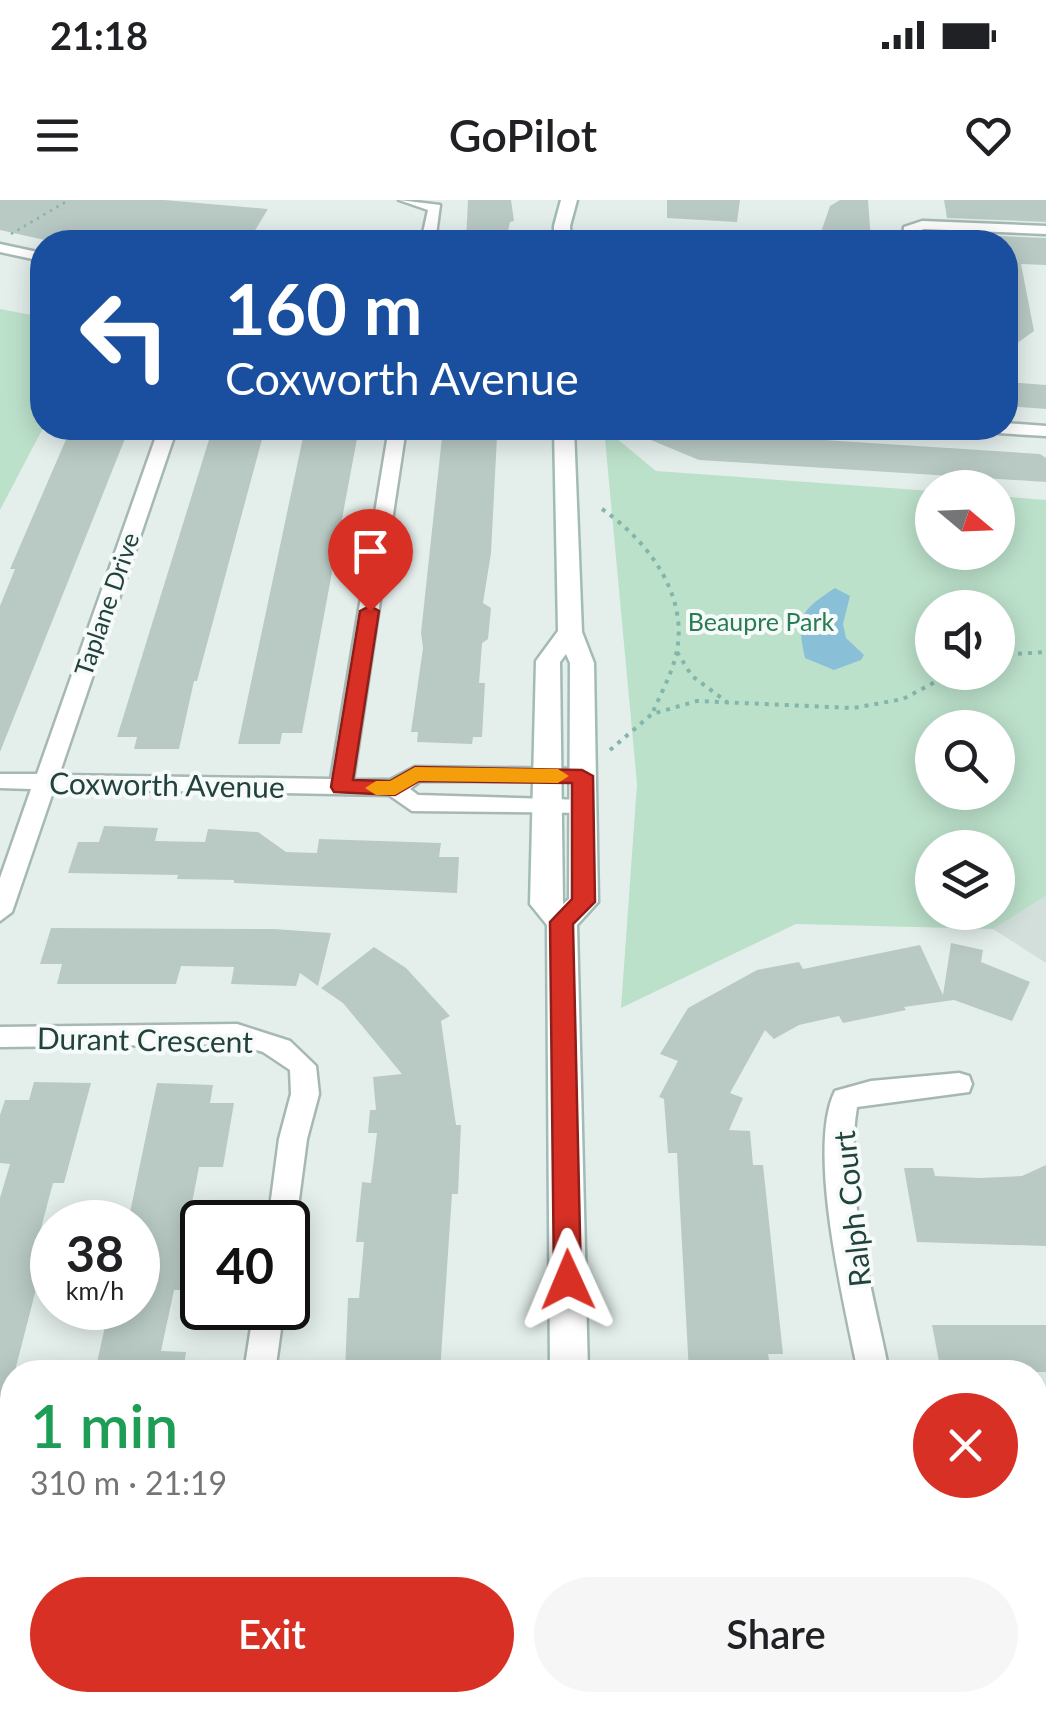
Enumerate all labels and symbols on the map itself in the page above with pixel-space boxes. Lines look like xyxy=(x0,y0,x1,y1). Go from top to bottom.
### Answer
north arrow xyxy=(915,470,1015,570)
pin xyxy=(328,509,413,612)
street label: Taplane Drive xyxy=(67,528,145,680)
park label: Beaupre Park xyxy=(688,606,835,636)
street label: Coxworth Avenue xyxy=(49,764,285,804)
street label: Durant Crescent xyxy=(37,1019,254,1059)
street label: Ralph Court xyxy=(825,1129,877,1289)
speed limit sign: 40 xyxy=(180,1200,310,1330)
position arrow xyxy=(516,1228,620,1332)

